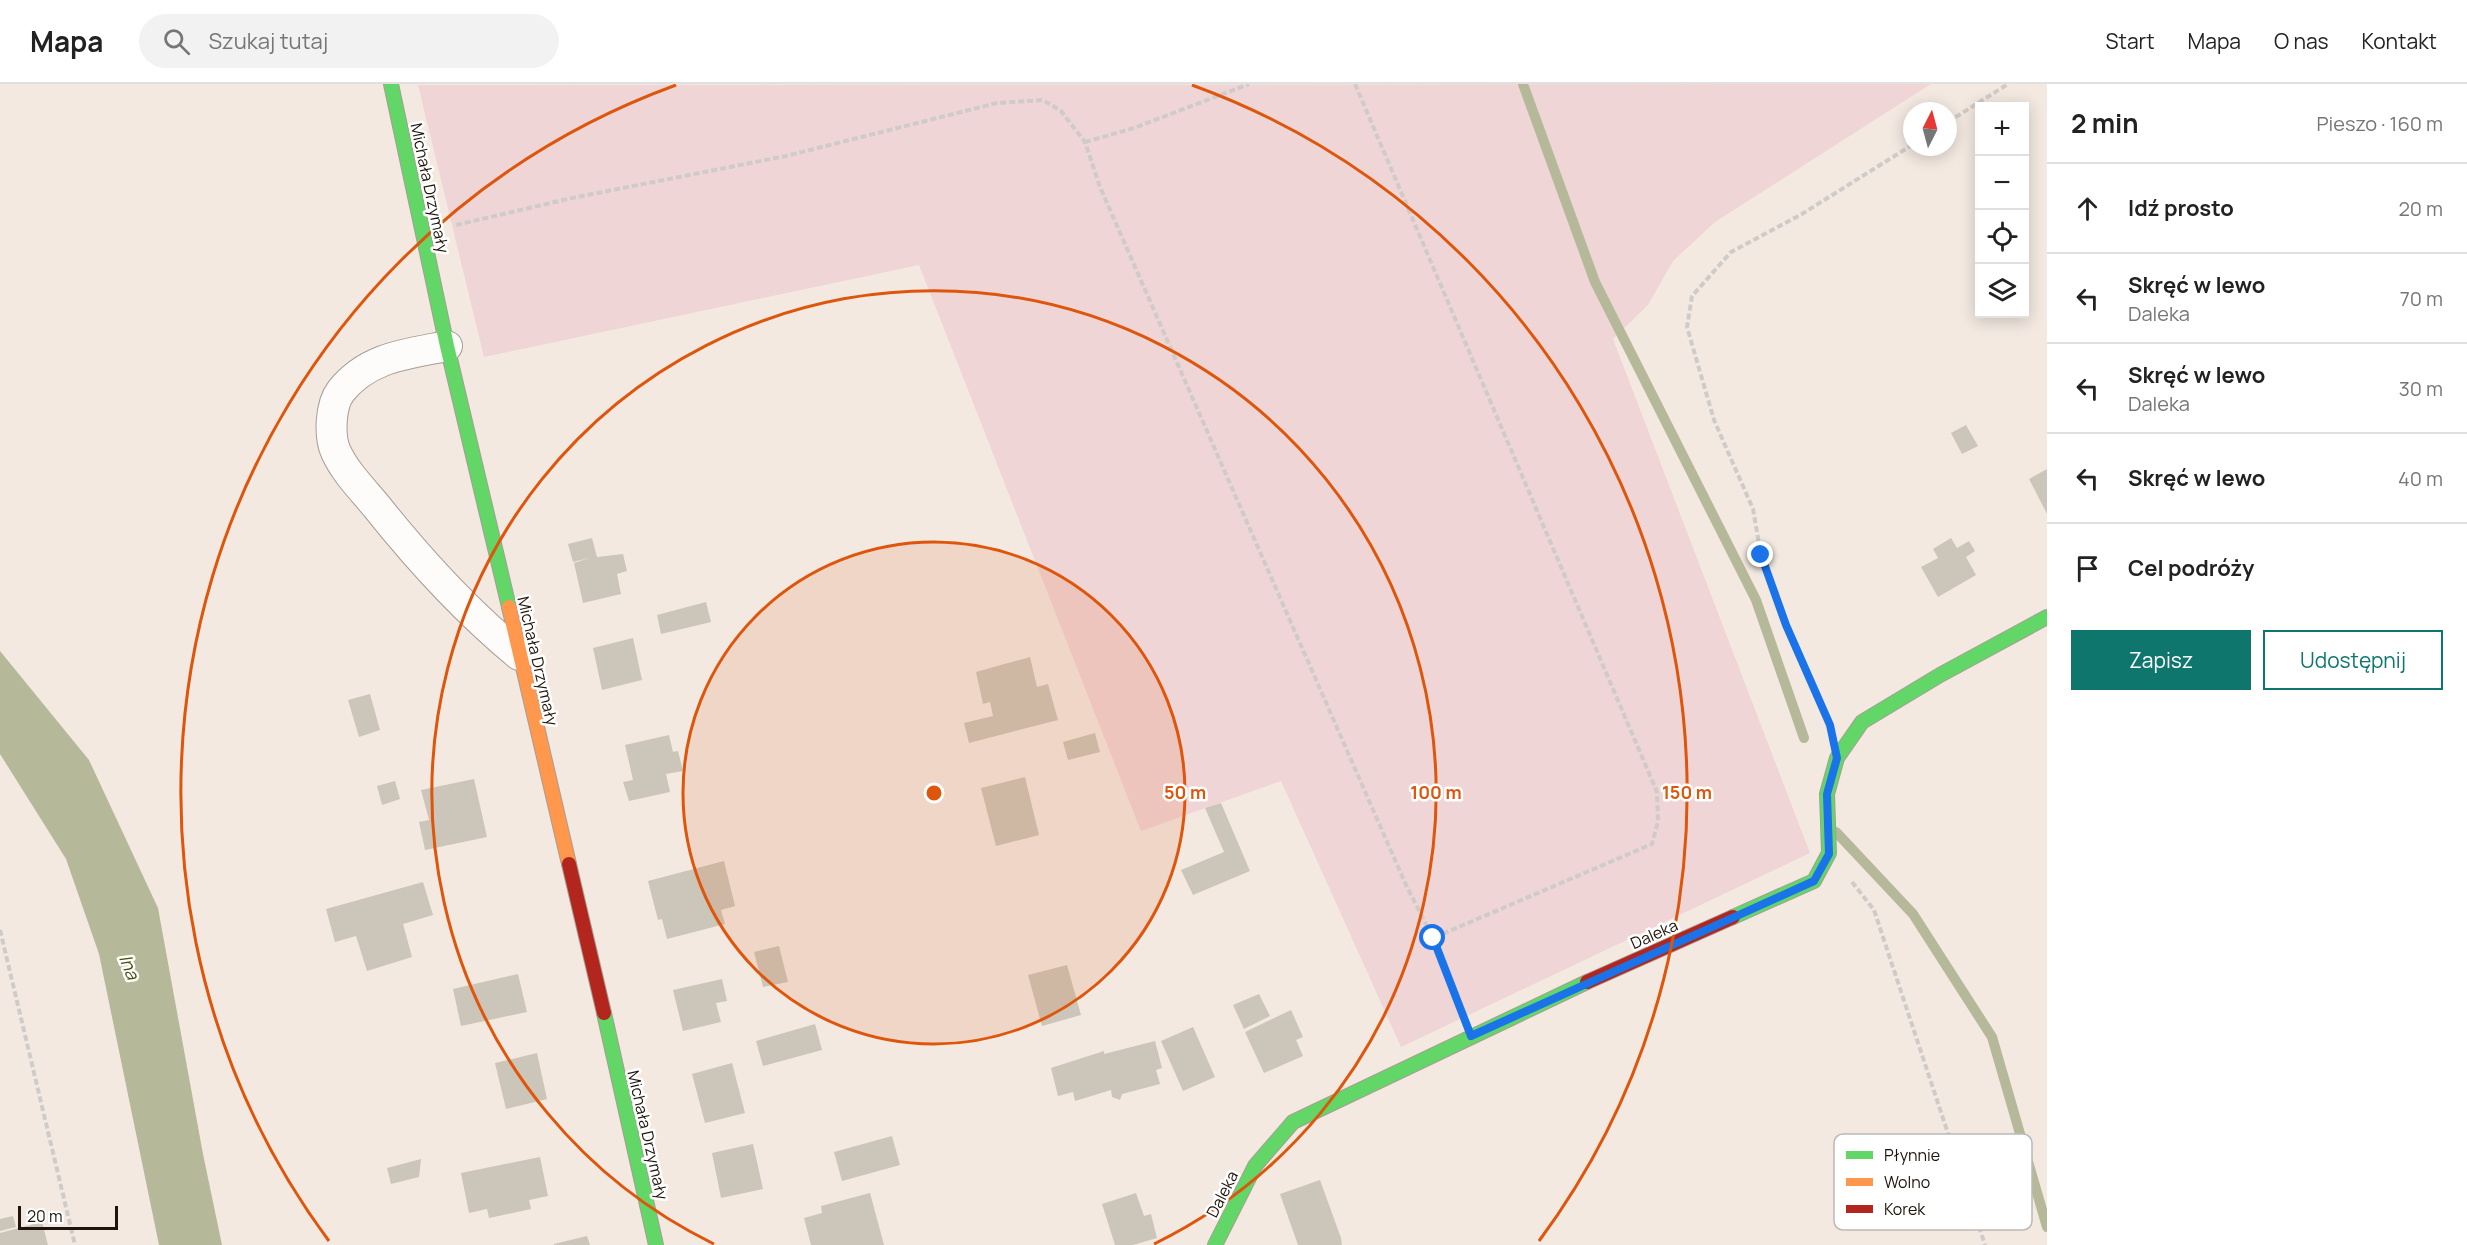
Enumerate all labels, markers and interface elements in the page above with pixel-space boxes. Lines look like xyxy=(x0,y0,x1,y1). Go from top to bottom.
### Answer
search box xyxy=(139,14,559,68)
text: Mapa xyxy=(30,22,103,60)
icon: search xyxy=(160,25,193,58)
text: Szukaj tutaj xyxy=(208,26,328,56)
text: Start xyxy=(2106,27,2155,55)
text: Mapa xyxy=(2188,27,2241,55)
text: O nas xyxy=(2274,27,2329,55)
text: Kontakt xyxy=(2362,27,2437,55)
north arrow xyxy=(1903,102,1957,156)
map controls xyxy=(1975,102,2029,318)
button: + xyxy=(1975,102,2029,156)
text: 2 min xyxy=(2071,105,2139,141)
text: Pieszo · 160 m xyxy=(2317,110,2443,137)
street label: Michała Drzymały xyxy=(405,121,455,256)
button: − xyxy=(1975,156,2029,210)
icon: ahead xyxy=(2071,192,2104,225)
text: Idź prosto xyxy=(2128,193,2234,223)
text: 20 m xyxy=(2398,195,2443,222)
button: locate xyxy=(1975,210,2029,264)
button: layers xyxy=(1975,264,2029,318)
text: Skręć w lewo xyxy=(2128,270,2265,300)
icon: left xyxy=(2071,282,2104,315)
text: 70 m xyxy=(2400,285,2443,312)
text: Daleka xyxy=(2128,300,2190,327)
text: Skręć w lewo xyxy=(2128,360,2265,390)
icon: left xyxy=(2071,372,2104,405)
text: 30 m xyxy=(2399,375,2443,402)
text: Daleka xyxy=(2128,390,2190,417)
icon: left xyxy=(2071,462,2104,495)
text: Skręć w lewo xyxy=(2128,463,2265,493)
text: 40 m xyxy=(2398,465,2443,492)
route end xyxy=(1747,541,1773,567)
icon: arrive xyxy=(2071,552,2104,585)
text: Cel podróży xyxy=(2128,553,2254,583)
street label: Michała Drzymały xyxy=(512,594,564,728)
button: Zapisz xyxy=(2071,630,2251,690)
button: Udostępnij xyxy=(2263,630,2443,690)
text: 50 m xyxy=(1164,780,1206,804)
text: 100 m xyxy=(1410,780,1462,804)
text: 150 m xyxy=(1662,780,1712,804)
centre of rings xyxy=(924,783,944,803)
street label: Daleka xyxy=(1627,914,1681,954)
route start xyxy=(1419,924,1445,950)
water label: Ina xyxy=(114,951,146,984)
street label: Michała Drzymały xyxy=(622,1068,674,1202)
legend xyxy=(1834,1134,2032,1230)
text: Płynnie xyxy=(1884,1144,1940,1166)
street label: Daleka xyxy=(1201,1167,1243,1221)
text: Wolno xyxy=(1884,1171,1930,1193)
text: Korek xyxy=(1884,1198,1926,1220)
scale bar xyxy=(18,1203,118,1230)
text: 20 m xyxy=(27,1205,63,1227)

